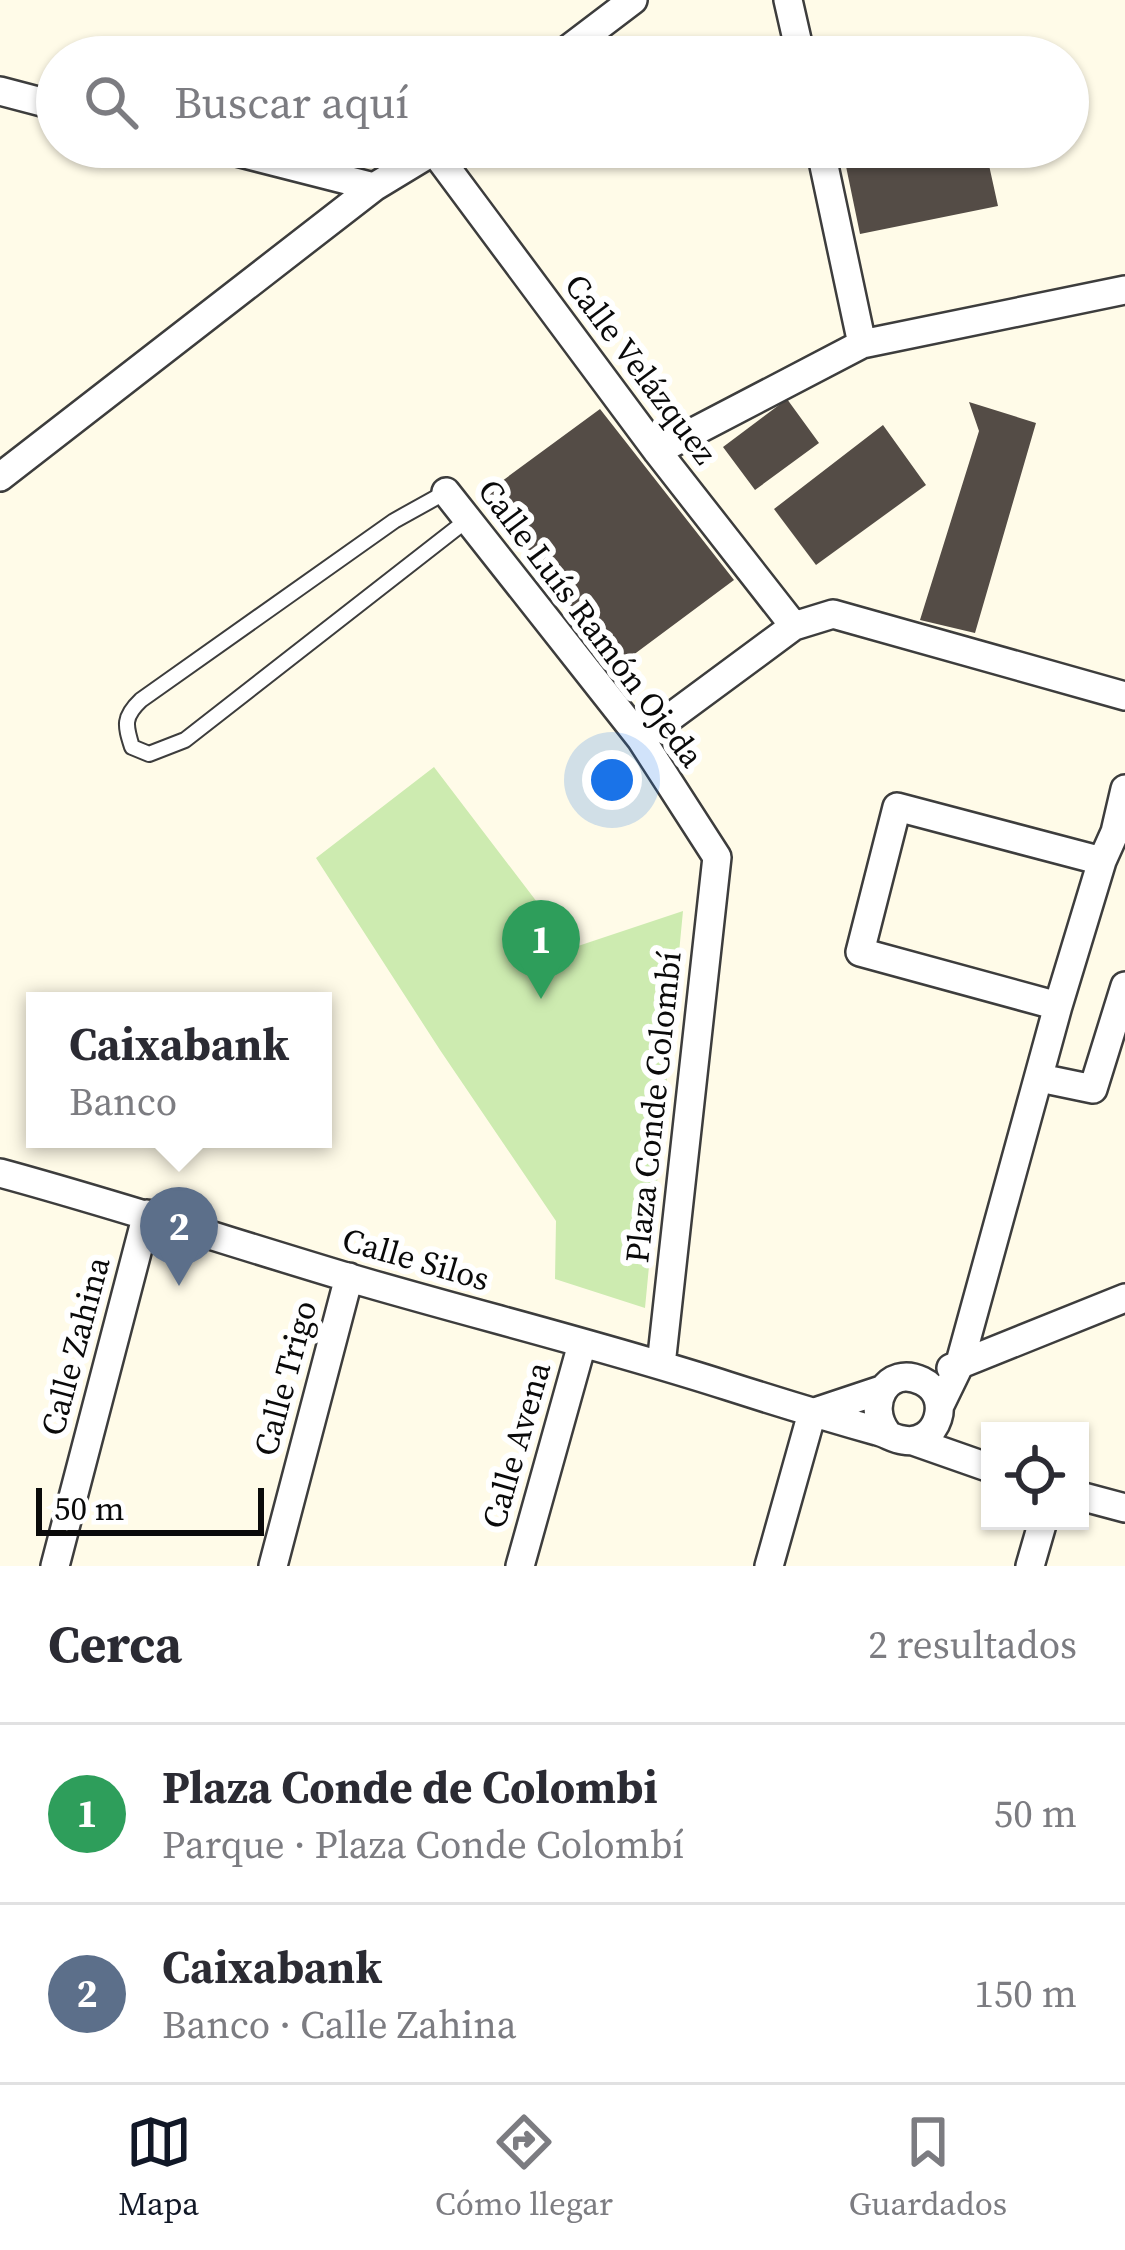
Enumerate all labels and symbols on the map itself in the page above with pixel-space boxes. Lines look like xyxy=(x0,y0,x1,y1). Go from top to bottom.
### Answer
street label: Calle Velázquez xyxy=(555,265,727,473)
street label: Calle Luís Ramón Ojeda xyxy=(468,470,714,776)
your location xyxy=(582,750,642,810)
pin: 1 xyxy=(502,900,580,999)
street label: Plaza Conde Colombí xyxy=(614,949,692,1265)
pin: 2 xyxy=(140,1187,218,1286)
street label: Calle Silos xyxy=(337,1217,495,1301)
street label: Calle Zahina xyxy=(30,1251,120,1440)
street label: Calle Trigo xyxy=(243,1295,327,1461)
street label: Calle Avena xyxy=(471,1356,561,1534)
scale bar xyxy=(36,1482,264,1535)

